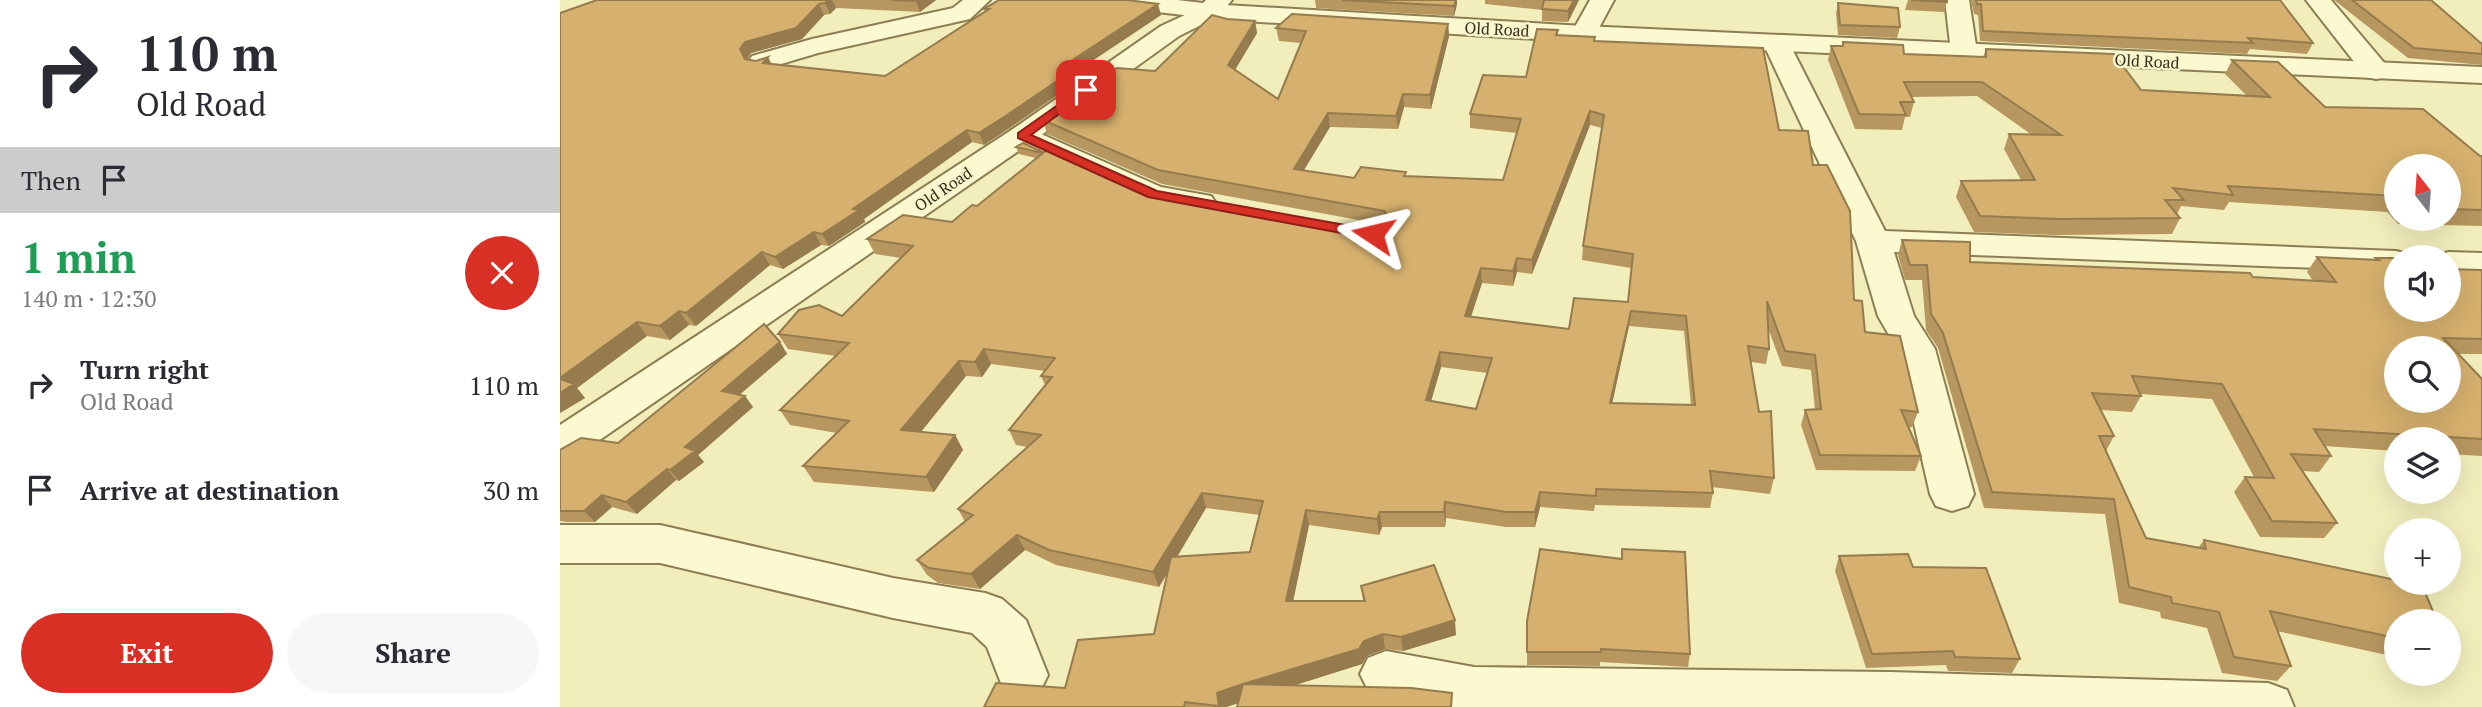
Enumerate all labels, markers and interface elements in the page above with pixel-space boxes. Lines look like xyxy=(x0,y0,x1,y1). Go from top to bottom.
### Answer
street label: Old Road xyxy=(1464,16,1530,42)
text: 110 m xyxy=(136,20,278,85)
icon: right xyxy=(21,28,112,119)
street label: Old Road xyxy=(2114,48,2180,74)
pin xyxy=(1056,60,1116,120)
icon: arrive xyxy=(1067,71,1105,109)
text: Old Road xyxy=(136,83,266,125)
north arrow xyxy=(2384,154,2460,231)
map controls xyxy=(2384,154,2461,686)
icon: arrive xyxy=(95,161,133,199)
street label: Old Road xyxy=(910,162,976,216)
text: Then xyxy=(21,163,81,197)
position arrow xyxy=(1336,197,1410,271)
text: 1 min xyxy=(21,229,136,285)
button: close xyxy=(465,236,539,310)
button: sound xyxy=(2384,245,2461,322)
text: 140 m · 12:30 xyxy=(21,283,156,314)
button: search xyxy=(2384,336,2461,413)
text: Turn right xyxy=(80,352,209,386)
icon: right xyxy=(21,366,59,404)
text: 110 m xyxy=(469,368,539,402)
text: Old Road xyxy=(80,386,174,417)
button: layers xyxy=(2384,427,2461,504)
icon: arrive xyxy=(21,471,59,509)
text: Arrive at destination xyxy=(80,473,339,507)
text: 30 m xyxy=(483,473,539,507)
button: + xyxy=(2384,518,2461,595)
button: − xyxy=(2384,609,2461,686)
button: Exit xyxy=(21,613,273,693)
button: Share xyxy=(287,613,539,693)

